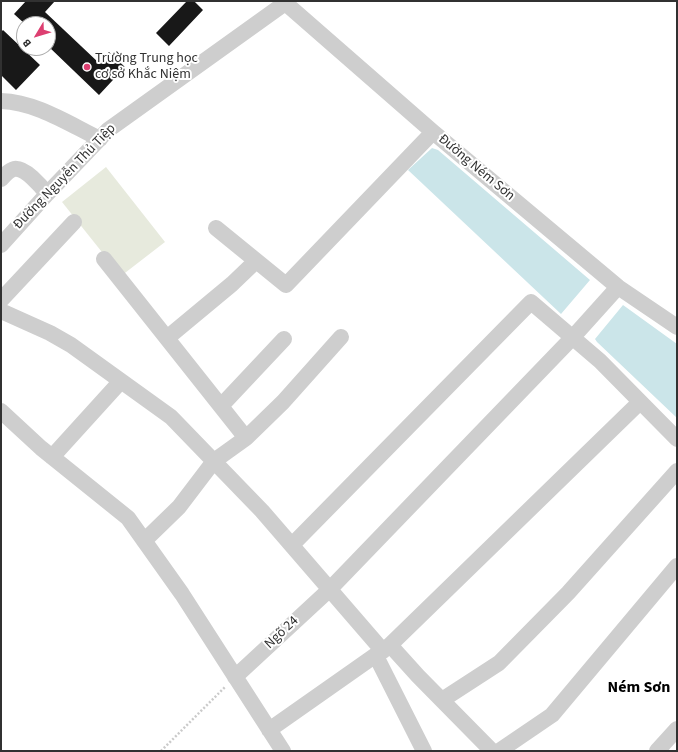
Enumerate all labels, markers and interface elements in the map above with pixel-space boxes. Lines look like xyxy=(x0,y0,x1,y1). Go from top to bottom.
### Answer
north arrow xyxy=(16,16,56,56)
text: B xyxy=(19,36,35,50)
place label: Trường Trung học cơ sở Khắc Niệm xyxy=(95,51,198,84)
marker: Trường Trung học cơ sở Khắc Niệm xyxy=(82,62,92,72)
street label: Đường Nguyễn Thủ Tiệp xyxy=(10,121,120,233)
street label: Đường Ném Sơn xyxy=(434,131,518,205)
street label: Ngõ 24 xyxy=(262,613,302,653)
district label: Ném Sơn xyxy=(608,678,670,698)

